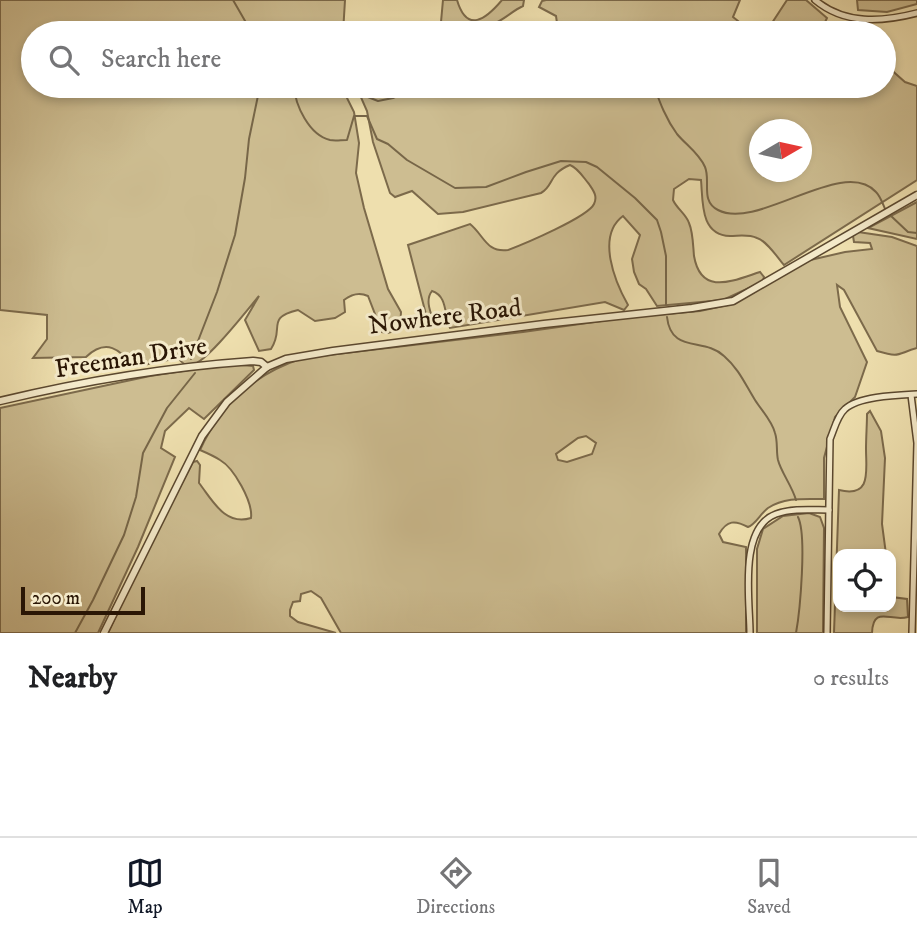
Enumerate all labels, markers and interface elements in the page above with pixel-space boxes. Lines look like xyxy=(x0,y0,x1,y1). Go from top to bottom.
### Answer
search box xyxy=(21,21,896,98)
icon: search xyxy=(45,41,83,79)
text: Search here xyxy=(101,43,221,76)
north arrow xyxy=(749,119,812,182)
street label: Nowhere Road xyxy=(367,291,523,343)
street label: Freeman Drive xyxy=(53,330,209,386)
map controls xyxy=(833,549,896,612)
button: locate xyxy=(833,549,896,612)
scale bar xyxy=(21,584,145,616)
text: 200 m xyxy=(32,587,80,610)
text: Nearby xyxy=(28,660,117,697)
text: 0 results xyxy=(813,664,889,693)
tab: Map xyxy=(126,854,164,919)
tab: Directions xyxy=(416,854,495,919)
tab: Saved xyxy=(747,854,791,919)

